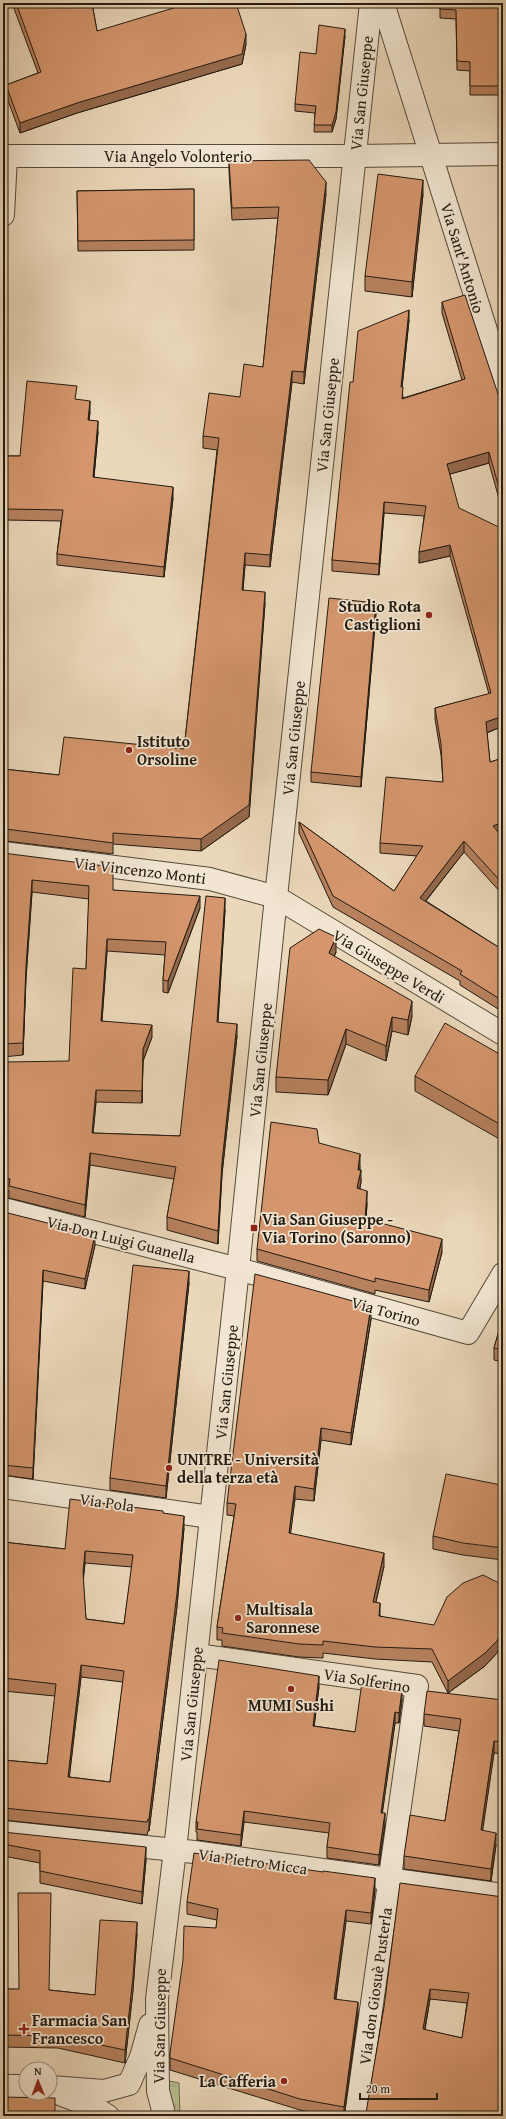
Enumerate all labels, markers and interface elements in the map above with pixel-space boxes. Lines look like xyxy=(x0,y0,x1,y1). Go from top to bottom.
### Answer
street label: Via San Giuseppe xyxy=(343,34,379,152)
street label: Via Angelo Volonterio xyxy=(104,144,252,168)
street label: Via Sant'Antonio xyxy=(435,200,491,316)
street label: Via San Giuseppe xyxy=(309,356,345,474)
place label: Studio Rota Castiglioni xyxy=(339,594,422,636)
marker: Studio Rota Castiglioni xyxy=(424,610,434,620)
street label: Via San Giuseppe xyxy=(275,679,311,797)
place label: Istituto Orsoline xyxy=(137,729,197,771)
marker: Istituto Orsoline xyxy=(124,745,134,755)
street label: Via Vincenzo Monti xyxy=(73,850,208,890)
street label: Via Giuseppe Verdi xyxy=(328,923,450,1009)
street label: Via San Giuseppe xyxy=(242,1001,278,1119)
place label: Via San Giuseppe - Via Torino (Saronno) xyxy=(262,1207,411,1249)
street label: Via Don Luigi Guanella xyxy=(44,1209,198,1269)
marker: Via San Giuseppe - Via Torino (Saronno) xyxy=(249,1223,259,1233)
street label: Via Torino xyxy=(349,1290,423,1332)
street label: Via San Giuseppe xyxy=(208,1323,244,1441)
place label: UNITRE - Università della terza età xyxy=(177,1447,320,1489)
marker: UNITRE - Università della terza età xyxy=(164,1463,174,1473)
street label: Via Pola xyxy=(78,1486,136,1518)
place label: Multisala Saronnese xyxy=(246,1597,320,1639)
marker: Multisala Saronnese xyxy=(233,1613,243,1623)
street label: Via San Giuseppe xyxy=(173,1645,209,1763)
street label: Via Solferino xyxy=(322,1661,412,1699)
marker: MUMI Sushi xyxy=(286,1684,296,1694)
place label: MUMI Sushi xyxy=(248,1693,334,1717)
street label: Via Pietro Micca xyxy=(197,1841,309,1881)
street label: Via don Giosuè Pusterla xyxy=(352,1905,398,2066)
street label: Via San Giuseppe xyxy=(146,1968,172,2084)
place label: Farmacia San Francesco xyxy=(32,2008,128,2050)
marker: Farmacia San Francesco xyxy=(19,2024,29,2034)
north arrow xyxy=(18,2061,58,2101)
text: N xyxy=(34,2063,42,2079)
place label: La Cafferia xyxy=(199,2069,277,2093)
scale bar xyxy=(360,2075,437,2101)
marker: La Cafferia xyxy=(279,2076,289,2086)
text: 20 m xyxy=(366,2080,390,2097)

